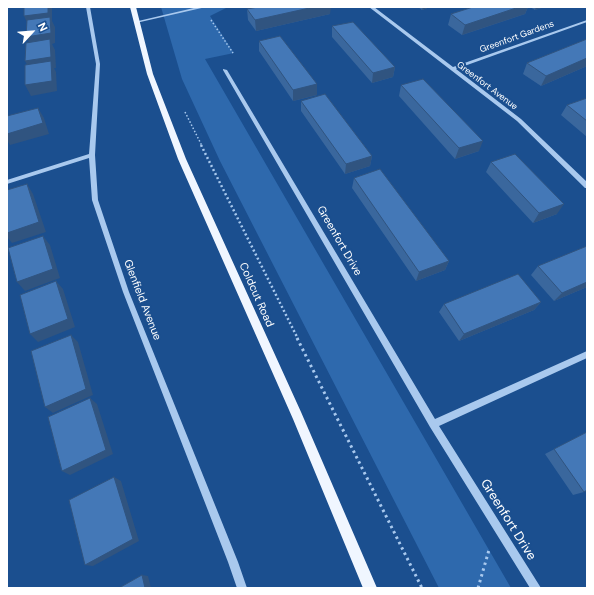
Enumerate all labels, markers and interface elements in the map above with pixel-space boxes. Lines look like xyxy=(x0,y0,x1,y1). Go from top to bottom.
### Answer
north arrow xyxy=(12,12,52,52)
street label: Greenfort Gardens xyxy=(478,19,556,55)
text: N xyxy=(35,20,51,33)
street label: Greenfort Avenue xyxy=(454,60,520,112)
street label: Greenfort Drive xyxy=(314,204,364,278)
street label: Glenfield Avenue xyxy=(121,258,163,342)
street label: Coldcut Road xyxy=(236,261,276,329)
street label: Greenfort Drive xyxy=(477,477,539,563)

